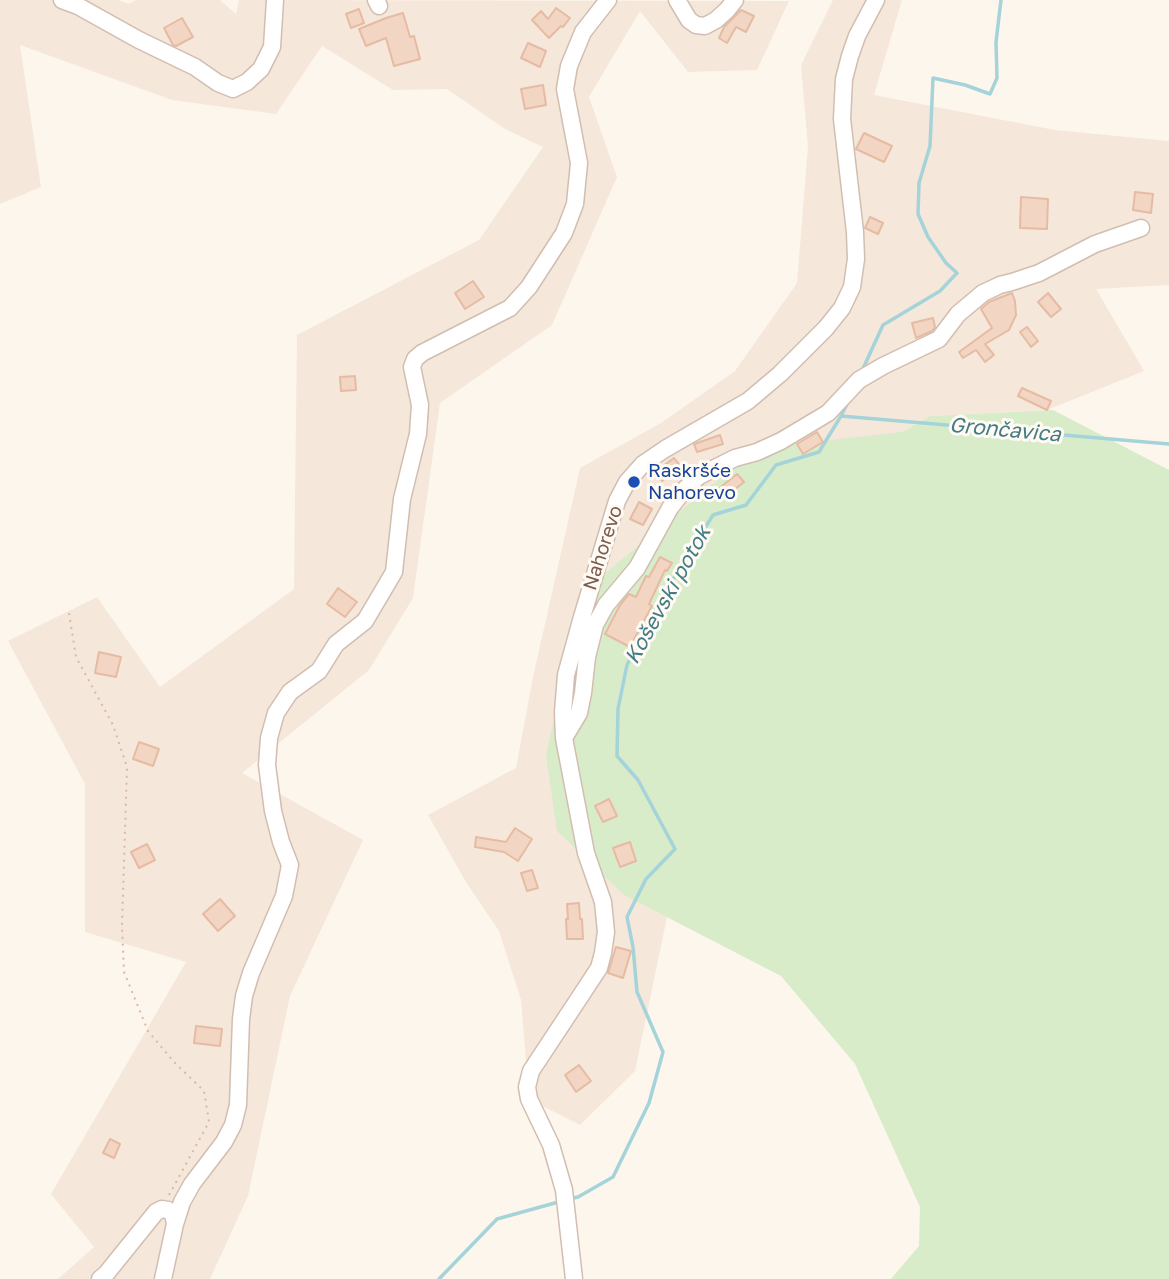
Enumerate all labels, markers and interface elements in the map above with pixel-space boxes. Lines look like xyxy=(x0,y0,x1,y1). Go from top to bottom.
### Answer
water label: Grončavica xyxy=(948,413,1062,447)
place label: Raskršće Nahorevo xyxy=(648,460,736,504)
marker: Raskršće Nahorevo xyxy=(626,474,642,490)
street label: Nahorevo xyxy=(579,503,627,593)
water label: Koševski potok xyxy=(620,522,716,668)

